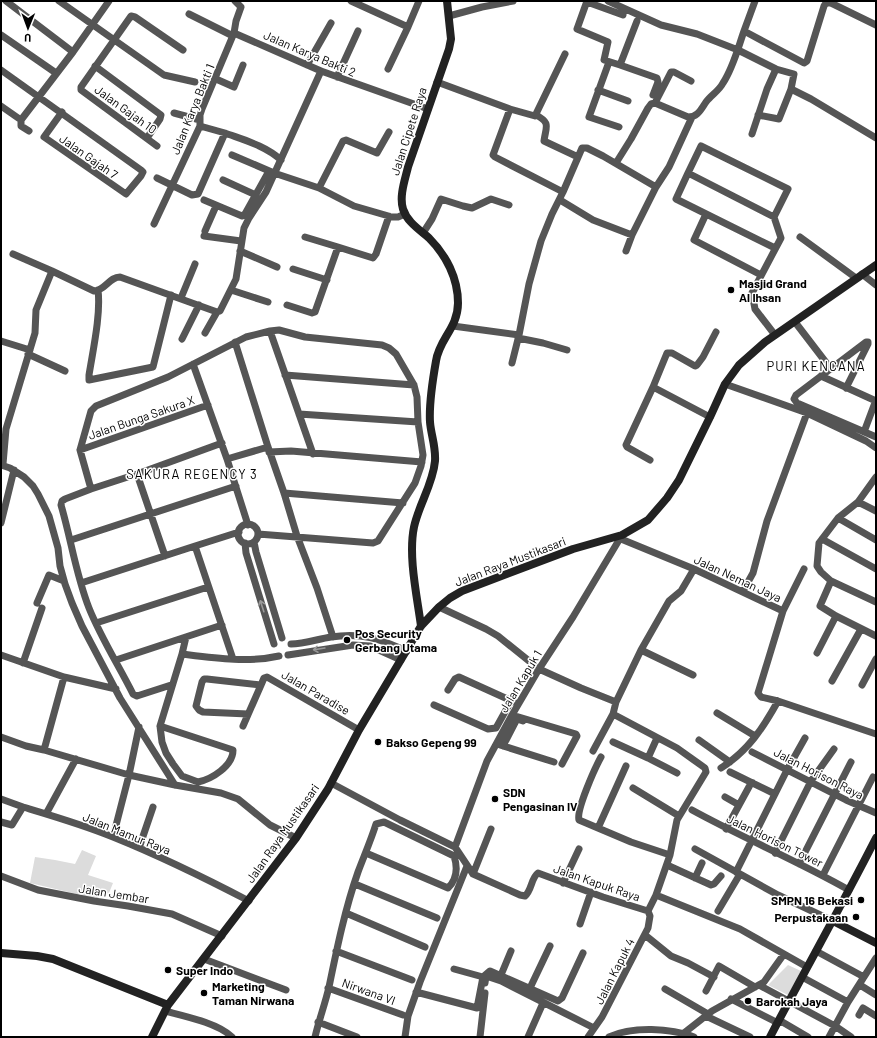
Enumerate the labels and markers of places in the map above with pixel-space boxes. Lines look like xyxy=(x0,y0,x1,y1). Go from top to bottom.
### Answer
place label: Masjid Grand Al Ihsan xyxy=(739,276,807,304)
marker: Masjid Grand Al Ihsan xyxy=(726,285,736,295)
place label: Pos Security Gerbang Utama xyxy=(355,626,437,654)
marker: Pos Security Gerbang Utama xyxy=(342,635,352,645)
place label: Bakso Gepeng 99 xyxy=(386,735,477,749)
marker: Bakso Gepeng 99 xyxy=(373,737,383,747)
place label: SDN Pengasinan IV xyxy=(503,785,578,813)
marker: SDN Pengasinan IV xyxy=(490,794,500,804)
place label: SMPN 16 Bekasi xyxy=(771,893,853,907)
marker: SMPN 16 Bekasi xyxy=(856,895,866,905)
place label: Perpustakaan xyxy=(774,910,848,924)
marker: Perpustakaan xyxy=(851,912,861,922)
place label: Super Indo xyxy=(176,963,233,977)
marker: Super Indo xyxy=(163,965,173,975)
place label: Marketing Taman Nirwana xyxy=(212,979,294,1007)
marker: Marketing Taman Nirwana xyxy=(199,988,209,998)
place label: Barokah Jaya xyxy=(756,994,828,1008)
marker: Barokah Jaya xyxy=(743,996,753,1006)

